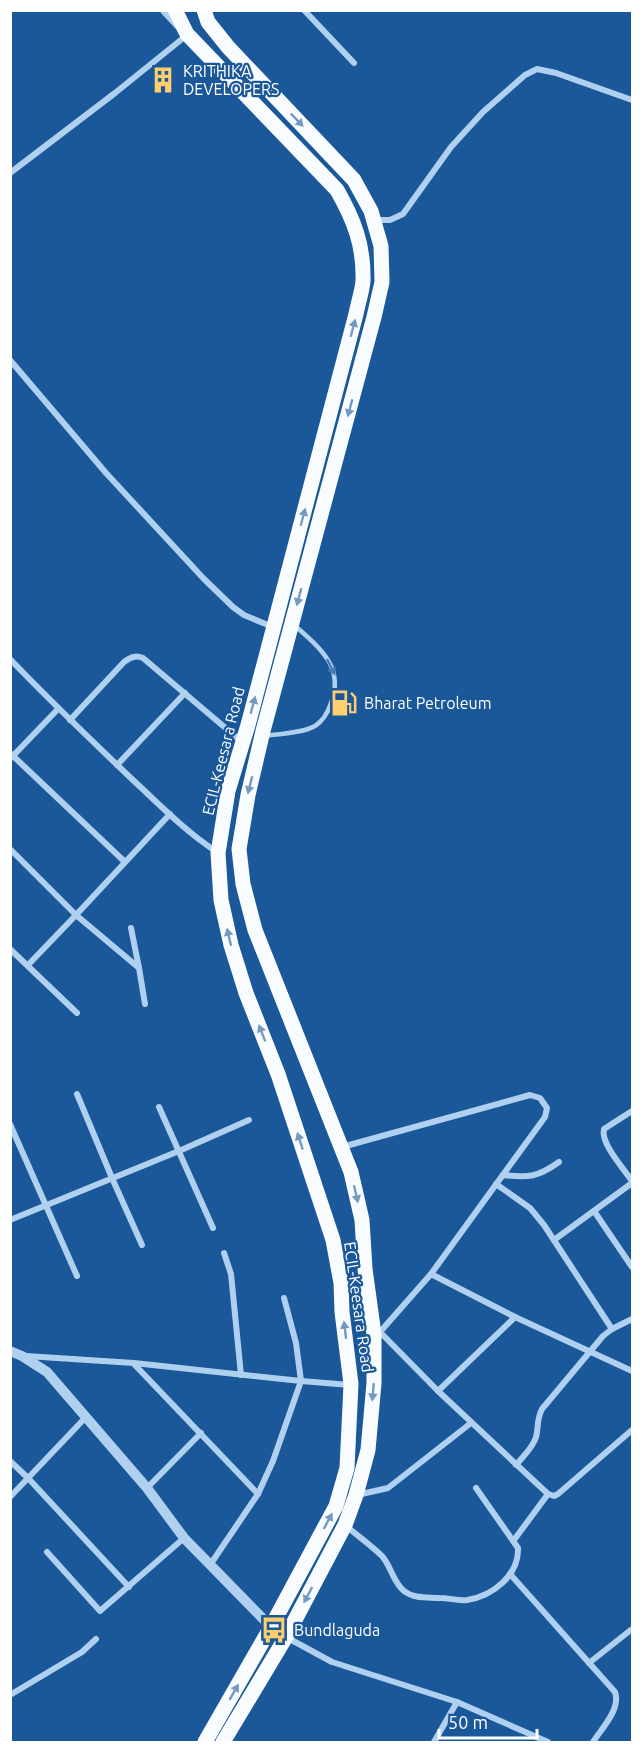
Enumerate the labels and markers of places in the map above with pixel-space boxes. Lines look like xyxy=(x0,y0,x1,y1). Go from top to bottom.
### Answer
place label: KRITHIKA DEVELOPERS xyxy=(183,62,279,98)
building icon: KRITHIKA DEVELOPERS xyxy=(148,65,178,95)
fuel station icon: Bharat Petroleum xyxy=(329,688,359,718)
place label: Bharat Petroleum xyxy=(364,694,492,712)
bus stop icon: Bundlaguda xyxy=(259,1615,289,1645)
place label: Bundlaguda xyxy=(294,1621,380,1639)

